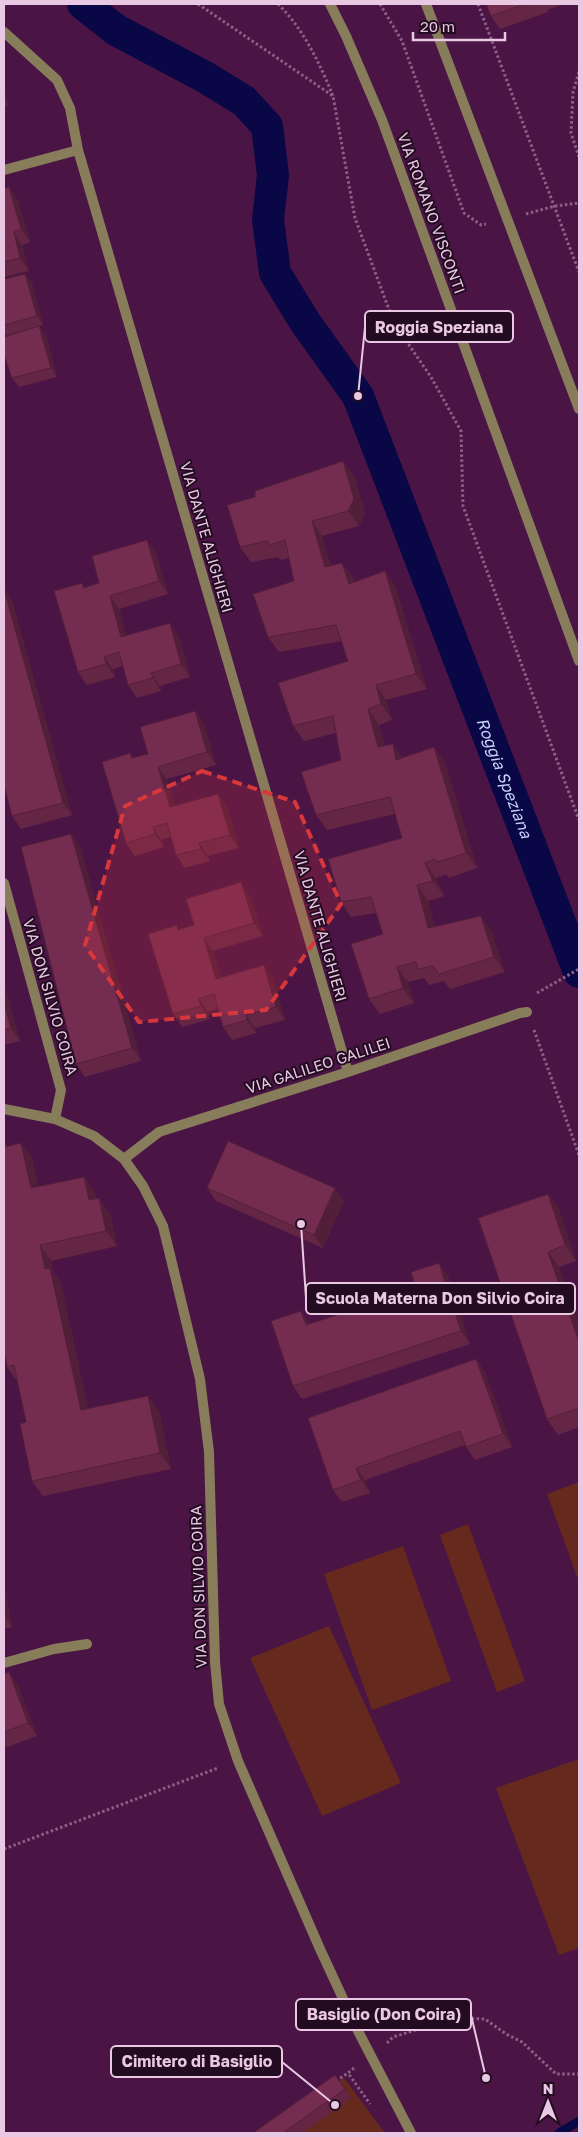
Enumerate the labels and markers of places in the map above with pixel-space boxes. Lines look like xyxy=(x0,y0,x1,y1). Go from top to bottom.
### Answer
callout: Roggia Speziana xyxy=(365,311,513,342)
callout: Scuola Materna Don Silvio Coira xyxy=(306,1283,575,1314)
callout: Basiglio (Don Coira) xyxy=(296,1999,471,2030)
callout: Cimitero di Basiglio xyxy=(111,2046,282,2077)

